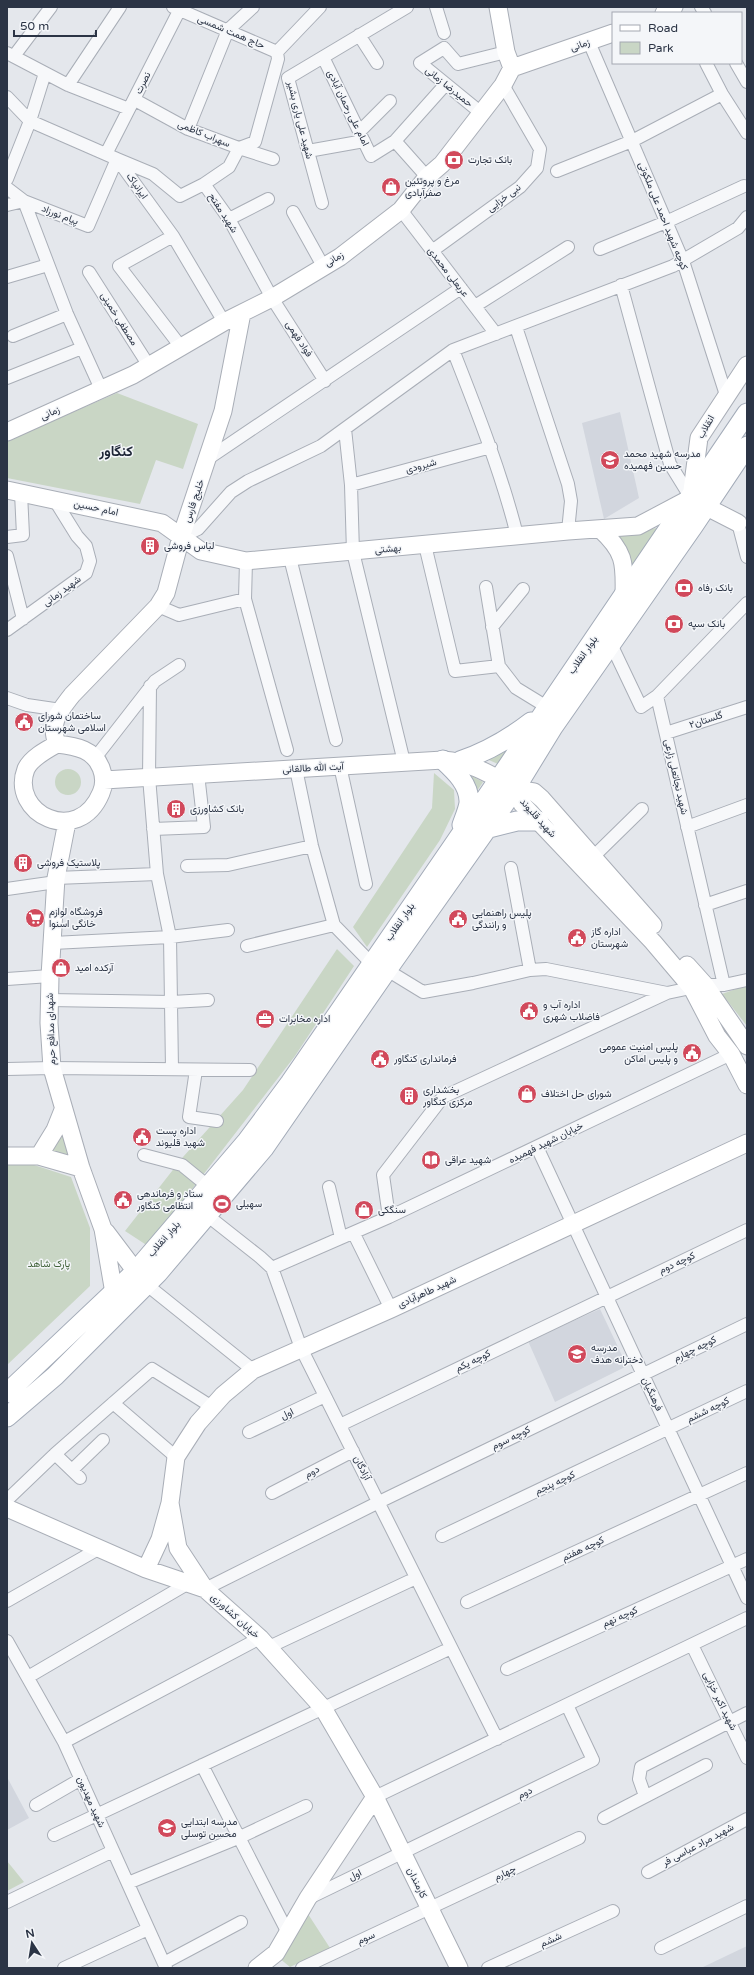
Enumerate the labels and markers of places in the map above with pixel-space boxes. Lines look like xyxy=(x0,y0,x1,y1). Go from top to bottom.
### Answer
bank icon: بانک تجارت xyxy=(443,149,465,171)
place label: بانک تجارت xyxy=(468,154,512,166)
place label: مرغ و پروتئین صفرآبادی xyxy=(405,175,459,199)
shop icon: مرغ و پروتئین صفرآبادی xyxy=(380,176,402,198)
place label: مدرسه شهید محمد حسین فهمیده xyxy=(624,448,701,472)
school or university icon: مدرسه شهید محمد حسین فهمیده xyxy=(599,449,621,471)
building icon: لباس فروشی xyxy=(139,535,161,557)
place label: لباس فروشی xyxy=(164,540,215,552)
bank icon: بانک رفاه xyxy=(673,577,695,599)
place label: بانک رفاه xyxy=(698,582,733,594)
bank icon: بانک سپه xyxy=(663,613,685,635)
place label: بانک سپه xyxy=(688,618,725,631)
place label: ساختمان شورای اسلامی شهرستان xyxy=(38,710,106,734)
public building icon: ساختمان شورای اسلامی شهرستان xyxy=(13,711,35,733)
building icon: بانک کشاورزی xyxy=(165,798,187,820)
place label: بانک کشاورزی xyxy=(190,803,244,815)
building icon: پلاستیک فروشی xyxy=(12,852,34,874)
place label: پلاستیک فروشی xyxy=(37,857,100,870)
place label: فروشگاه لوازم خانگی اسنوا xyxy=(49,906,103,930)
supermarket icon: فروشگاه لوازم خانگی اسنوا xyxy=(24,907,46,929)
place label: پلیس راهنمایی و رانندگی xyxy=(472,907,532,931)
public building icon: پلیس راهنمایی و رانندگی xyxy=(447,908,469,930)
place label: اداره گاز شهرستان xyxy=(590,926,628,950)
public building icon: اداره گاز شهرستان xyxy=(566,927,588,949)
shop icon: آرکده امید xyxy=(50,957,72,979)
place label: آرکده امید xyxy=(75,962,114,974)
place label: اداره آب و فاضلاب شهری xyxy=(543,999,600,1023)
public building icon: اداره آب و فاضلاب شهری xyxy=(518,1000,540,1022)
office icon: اداره مخابرات xyxy=(254,1008,276,1030)
place label: اداره مخابرات xyxy=(279,1013,330,1025)
place label: پلیس امنیت عمومی و پلیس اماکن xyxy=(599,1041,678,1066)
public building icon: پلیس امنیت عمومی و پلیس اماکن xyxy=(681,1042,703,1064)
public building icon: فرمانداری کنگاور xyxy=(369,1048,391,1070)
place label: فرمانداری کنگاور xyxy=(393,1053,457,1065)
shop icon: شورای حل اختلاف xyxy=(516,1083,538,1105)
place label: بخشداری مرکزی کنگاور xyxy=(422,1084,473,1108)
building icon: بخشداری مرکزی کنگاور xyxy=(398,1085,420,1107)
place label: شورای حل اختلاف xyxy=(541,1088,612,1100)
place label: اداره پست شهید قلیوند xyxy=(156,1125,205,1149)
public building icon: اداره پست شهید قلیوند xyxy=(131,1126,153,1148)
library icon: شهید عراقی xyxy=(420,1149,442,1171)
place label: شهید عراقی xyxy=(445,1154,491,1166)
place label: ستاد و فرماندهی انتظامی کنگاور xyxy=(136,1188,203,1212)
public building icon: ستاد و فرماندهی انتظامی کنگاور xyxy=(112,1189,134,1211)
sports icon: سهیلی xyxy=(211,1193,233,1215)
place label: سهیلی xyxy=(236,1198,262,1210)
shop icon: سنگکی xyxy=(353,1199,375,1221)
place label: سنگکی xyxy=(378,1204,406,1216)
place label: مدرسه دخترانه هدف xyxy=(591,1342,643,1366)
school or university icon: مدرسه دخترانه هدف xyxy=(566,1343,588,1365)
place label: مدرسه ابتدایی محسن توسلی xyxy=(181,1816,237,1840)
school or university icon: مدرسه ابتدایی محسن توسلی xyxy=(156,1817,178,1839)

